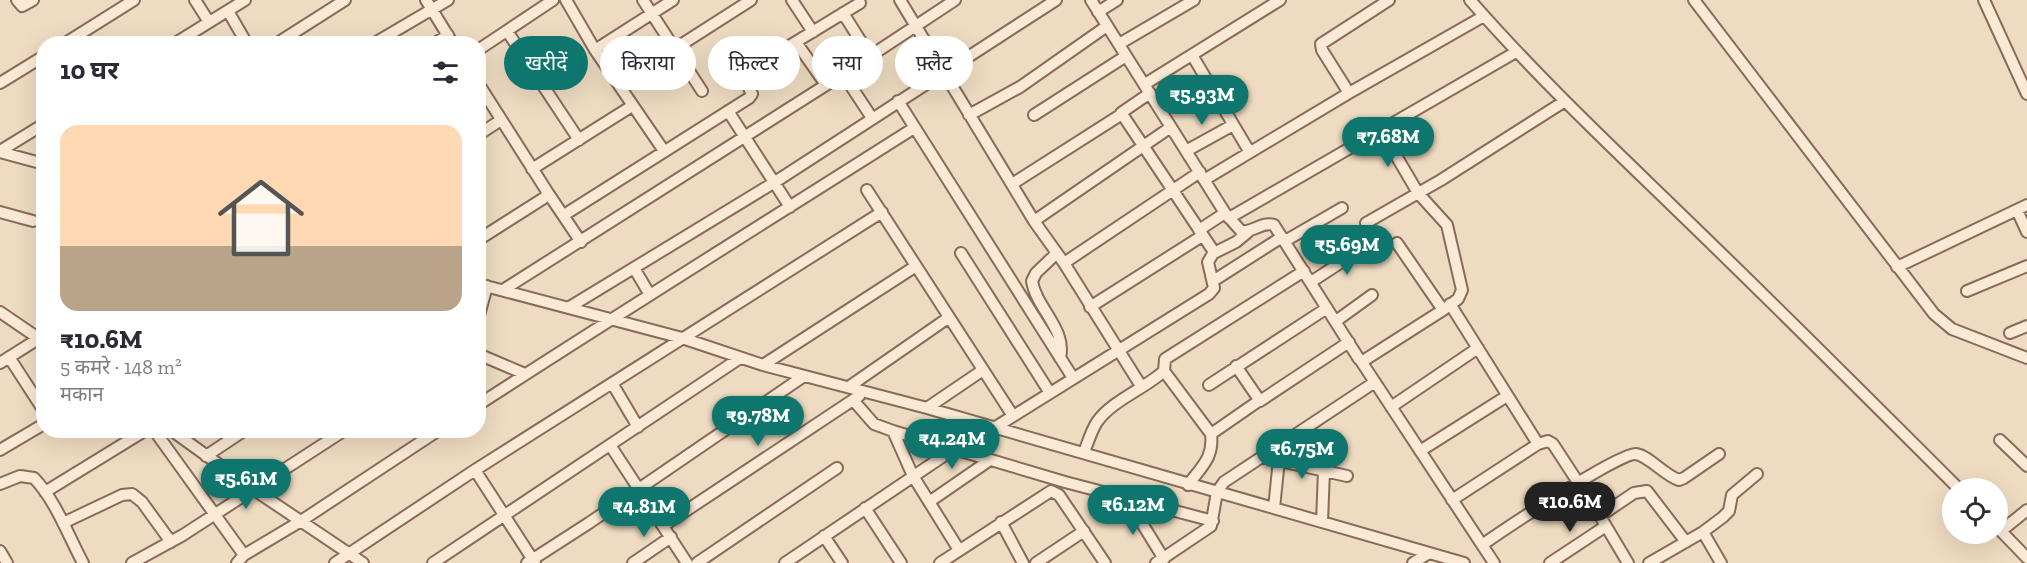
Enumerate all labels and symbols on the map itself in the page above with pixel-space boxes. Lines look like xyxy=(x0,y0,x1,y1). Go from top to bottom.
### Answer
pin: ₹5.93M xyxy=(1153,75,1251,126)
pin: ₹7.68M xyxy=(1339,117,1437,168)
pin: ₹5.69M xyxy=(1298,225,1396,276)
pin: ₹9.78M xyxy=(709,396,807,447)
pin: ₹4.24M xyxy=(903,419,1001,470)
pin: ₹6.75M xyxy=(1253,429,1351,480)
pin: ₹5.61M xyxy=(197,459,295,510)
pin: ₹10.6M xyxy=(1521,482,1619,533)
pin: ₹6.12M xyxy=(1084,485,1182,536)
pin: ₹4.81M xyxy=(595,487,693,538)

